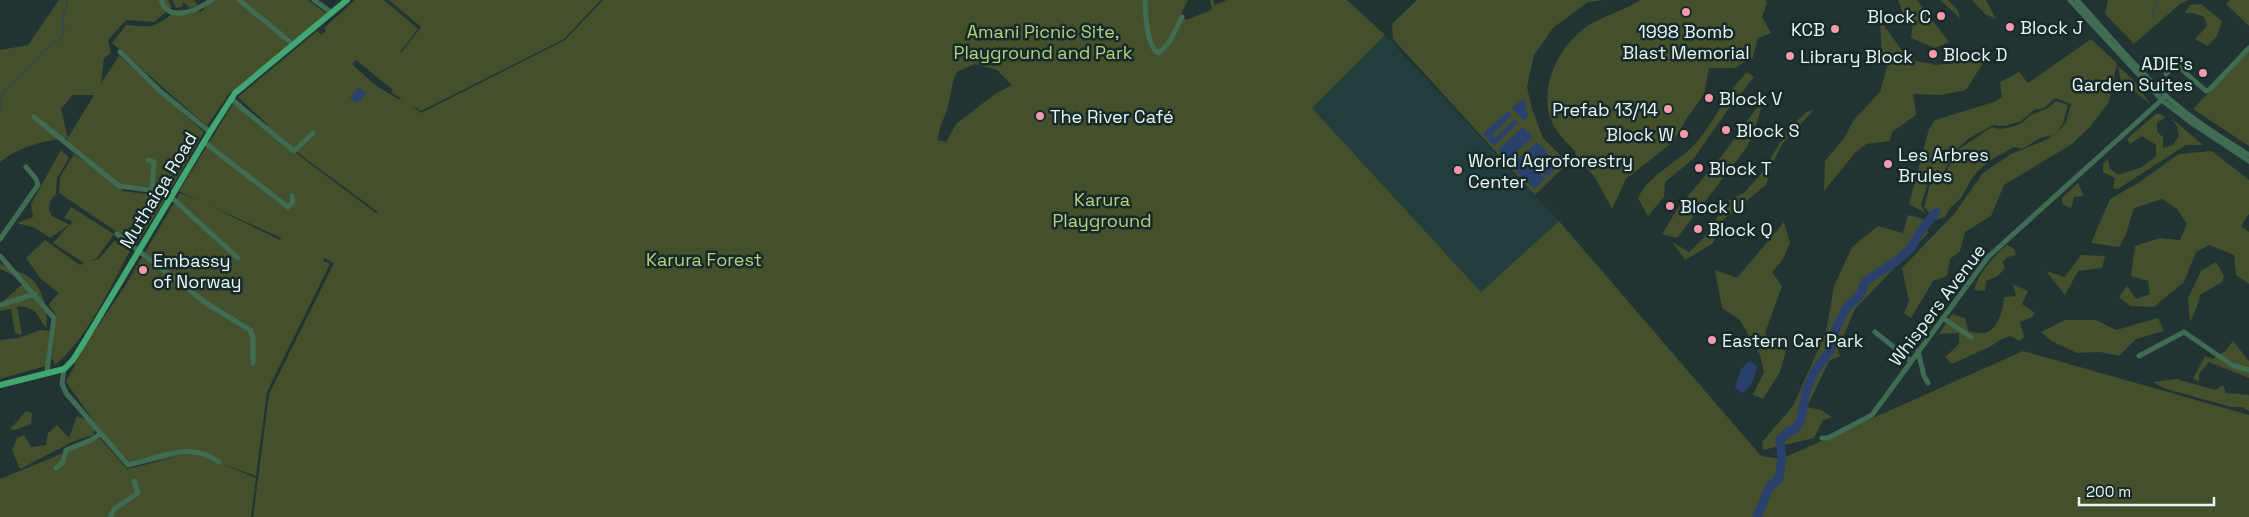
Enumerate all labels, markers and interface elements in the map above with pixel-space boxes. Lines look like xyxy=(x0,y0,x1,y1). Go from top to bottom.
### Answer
place label: Block C xyxy=(1867,5,1931,28)
marker: 1998 Bomb Blast Memorial xyxy=(1680,6,1692,18)
marker: Block C xyxy=(1935,10,1947,22)
place label: Block J xyxy=(2020,16,2083,39)
place label: KCB xyxy=(1791,18,1825,41)
park label: Amani Picnic Site, Playground and Park xyxy=(954,20,1133,64)
place label: 1998 Bomb Blast Memorial xyxy=(1622,20,1750,64)
marker: Block J xyxy=(2004,21,2016,33)
marker: KCB xyxy=(1829,23,1841,35)
place label: Block D xyxy=(1943,43,2007,66)
place label: Library Block xyxy=(1800,45,1913,68)
marker: Block D xyxy=(1927,48,1939,60)
marker: Library Block xyxy=(1784,50,1796,62)
place label: ADIE's Garden Suites xyxy=(2072,52,2193,96)
marker: ADIE's Garden Suites xyxy=(2197,67,2209,79)
place label: Block V xyxy=(1719,87,1782,110)
marker: Block V xyxy=(1703,92,1715,104)
place label: Prefab 13/14 xyxy=(1552,98,1658,121)
marker: Prefab 13/14 xyxy=(1662,103,1674,115)
place label: The River Café xyxy=(1050,105,1174,128)
marker: The River Café xyxy=(1034,110,1046,122)
place label: Block S xyxy=(1736,119,1800,142)
place label: Block W xyxy=(1606,123,1674,146)
marker: Block S xyxy=(1720,124,1732,136)
street label: Muthaiga Road xyxy=(114,128,202,252)
marker: Block W xyxy=(1678,128,1690,140)
place label: Les Arbres Brules xyxy=(1898,143,1989,187)
place label: World Agroforestry Center xyxy=(1468,149,1633,193)
place label: Block T xyxy=(1709,157,1772,180)
marker: Les Arbres Brules xyxy=(1882,158,1894,170)
marker: Block T xyxy=(1693,162,1705,174)
marker: World Agroforestry Center xyxy=(1452,164,1464,176)
park label: Karura Playground xyxy=(1052,188,1152,232)
place label: Block U xyxy=(1680,195,1745,218)
marker: Block U xyxy=(1664,200,1676,212)
place label: Block Q xyxy=(1708,218,1773,241)
marker: Block Q xyxy=(1692,223,1704,235)
street label: Whispers Avenue xyxy=(1884,239,1990,371)
park label: Karura Forest xyxy=(646,248,762,271)
place label: Embassy of Norway xyxy=(153,249,242,293)
marker: Embassy of Norway xyxy=(137,264,149,276)
place label: Eastern Car Park xyxy=(1722,329,1864,352)
marker: Eastern Car Park xyxy=(1706,334,1718,346)
scale bar xyxy=(2079,474,2214,506)
text: 200 m xyxy=(2086,482,2131,501)

